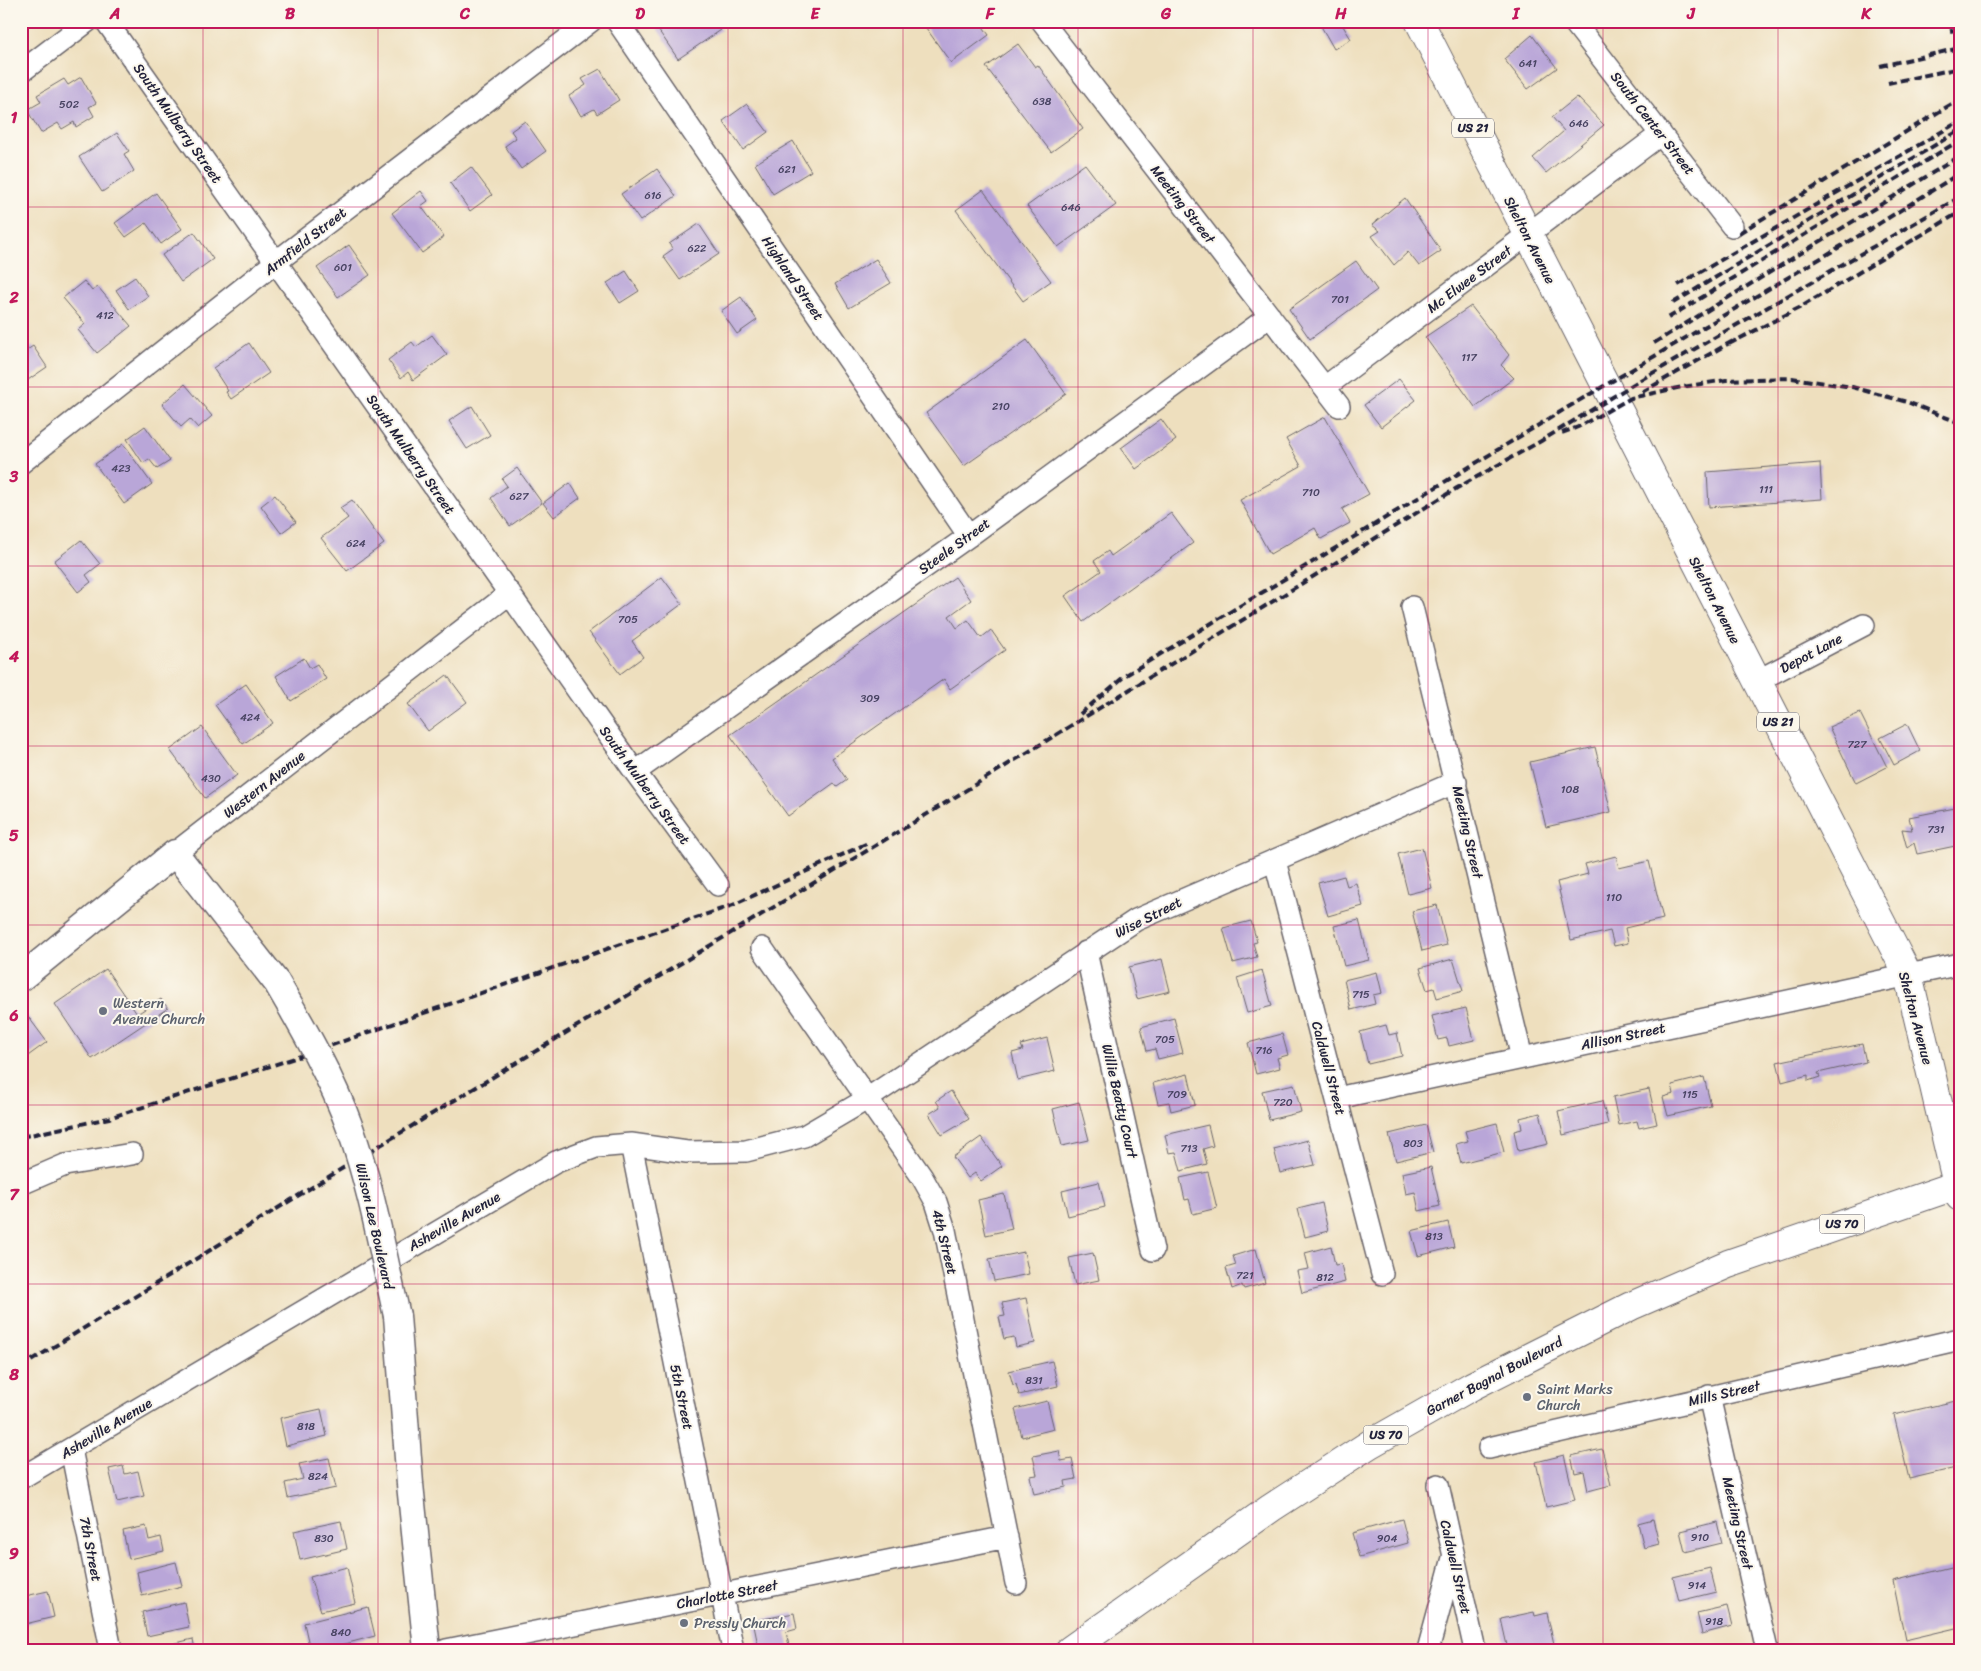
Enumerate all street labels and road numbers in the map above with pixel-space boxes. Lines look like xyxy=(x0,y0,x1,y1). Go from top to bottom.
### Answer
street label: South Mulberry Street xyxy=(127,58,229,189)
street label: South Center Street xyxy=(1604,66,1701,181)
road number: US 21 xyxy=(1452,119,1494,138)
street label: Meeting Street xyxy=(1144,159,1222,250)
street label: Shelton Avenue xyxy=(1497,192,1562,289)
street label: Armfield Street xyxy=(258,201,352,282)
street label: Highland Street xyxy=(755,230,830,326)
street label: Mc Elwee Street xyxy=(1421,238,1519,320)
street label: South Mulberry Street xyxy=(360,389,462,520)
street label: Steele Street xyxy=(913,511,996,581)
street label: Shelton Avenue xyxy=(1682,552,1747,649)
street label: Depot Lane xyxy=(1775,626,1847,680)
road number: US 21 xyxy=(1757,712,1799,732)
street label: South Mulberry Street xyxy=(593,720,697,850)
street label: Western Avenue xyxy=(217,744,311,825)
street label: Meeting Street xyxy=(1445,783,1491,882)
street label: Wise Street xyxy=(1110,890,1186,945)
street label: Shelton Avenue xyxy=(1891,969,1940,1068)
street label: Allison Street xyxy=(1578,1015,1668,1058)
street label: Caldwell Street xyxy=(1304,1018,1353,1118)
street label: Willie Beatty Court xyxy=(1094,1041,1145,1162)
street label: Wilson Lee Boulevard xyxy=(348,1160,402,1293)
street label: Asheville Avenue xyxy=(402,1185,506,1259)
street label: 4th Street xyxy=(924,1207,965,1277)
road number: US 70 xyxy=(1820,1214,1864,1234)
street label: Garner Bagnal Boulevard xyxy=(1421,1329,1569,1423)
street label: 5th Street xyxy=(662,1362,701,1432)
street label: Mills Street xyxy=(1686,1373,1764,1414)
street label: Asheville Avenue xyxy=(55,1391,157,1466)
road number: US 70 xyxy=(1364,1426,1408,1444)
street label: Meeting Street xyxy=(1715,1474,1761,1573)
street label: 7th Street xyxy=(72,1514,109,1584)
street label: Caldwell Street xyxy=(1433,1517,1479,1617)
street label: Charlotte Street xyxy=(674,1572,781,1617)

